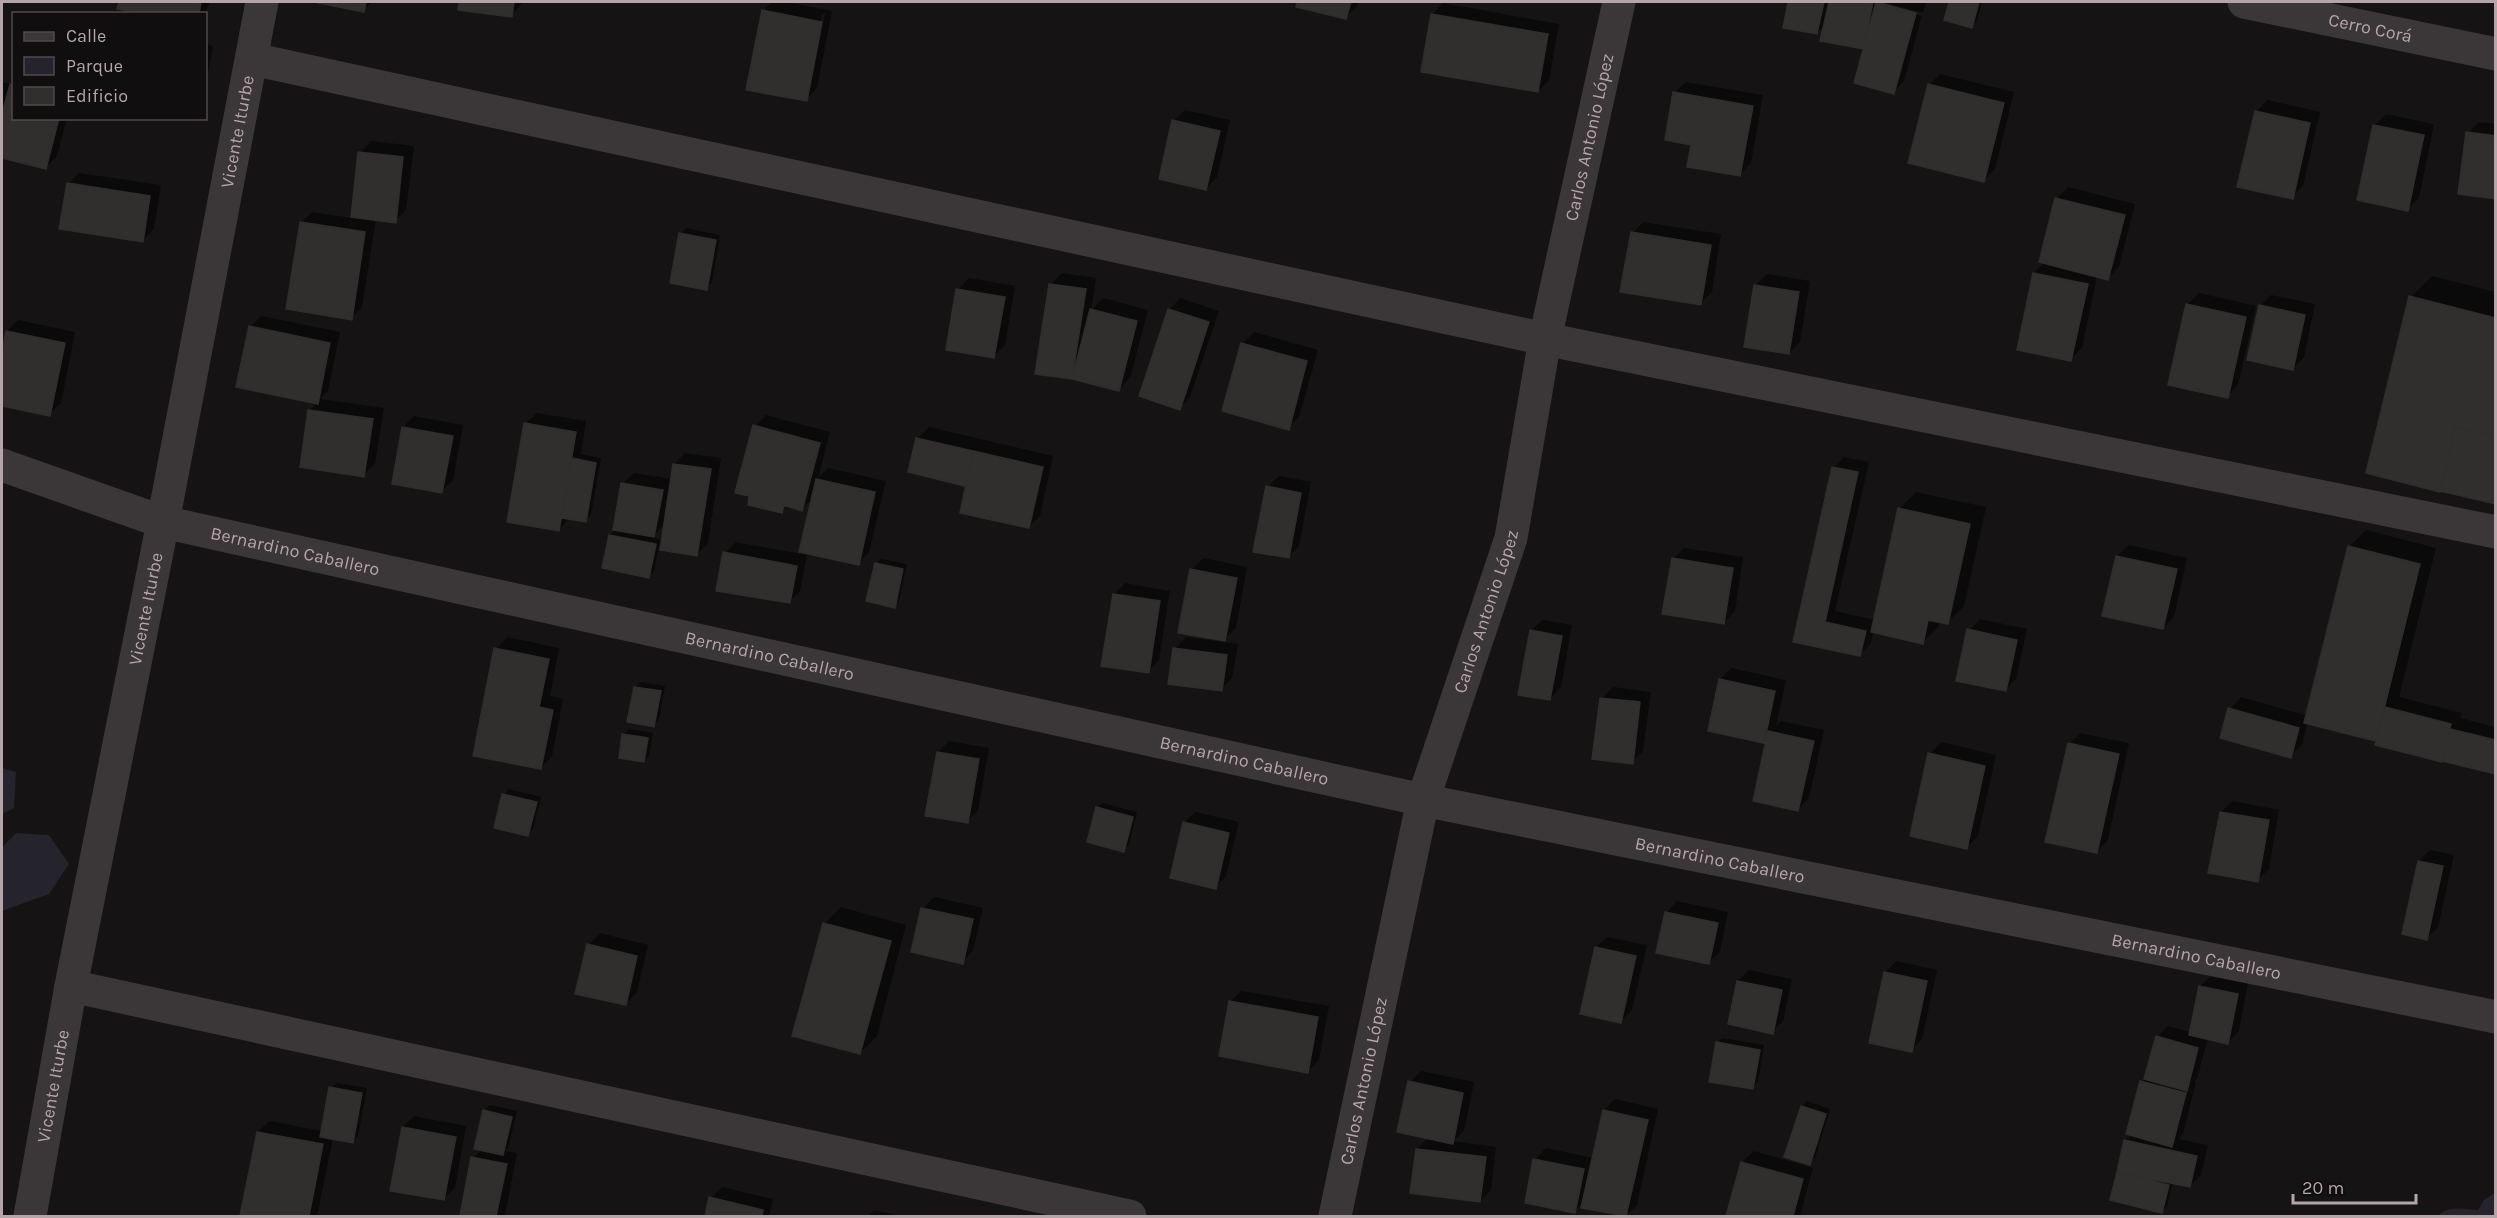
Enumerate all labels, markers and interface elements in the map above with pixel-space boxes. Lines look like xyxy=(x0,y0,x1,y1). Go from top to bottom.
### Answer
street label: Cerro Corá xyxy=(2327,9,2414,47)
legend xyxy=(12,12,207,120)
text: Calle xyxy=(66,25,106,47)
street label: Carlos Antonio López xyxy=(1560,51,1618,223)
text: Parque xyxy=(66,55,123,77)
street label: Vicente Iturbe xyxy=(216,73,259,190)
text: Edificio xyxy=(66,85,128,107)
street label: Bernardino Caballero xyxy=(208,522,382,580)
street label: Carlos Antonio López xyxy=(1449,528,1523,696)
street label: Vicente Iturbe xyxy=(124,551,168,667)
street label: Bernardino Caballero xyxy=(683,627,856,685)
street label: Bernardino Caballero xyxy=(1158,731,1331,790)
street label: Bernardino Caballero xyxy=(1633,832,1807,888)
street label: Bernardino Caballero xyxy=(2109,928,2283,984)
street label: Carlos Antonio López xyxy=(1335,995,1392,1167)
street label: Vicente Iturbe xyxy=(32,1028,74,1144)
scale bar xyxy=(2293,1167,2416,1205)
text: 20 m xyxy=(2302,1177,2344,1199)

